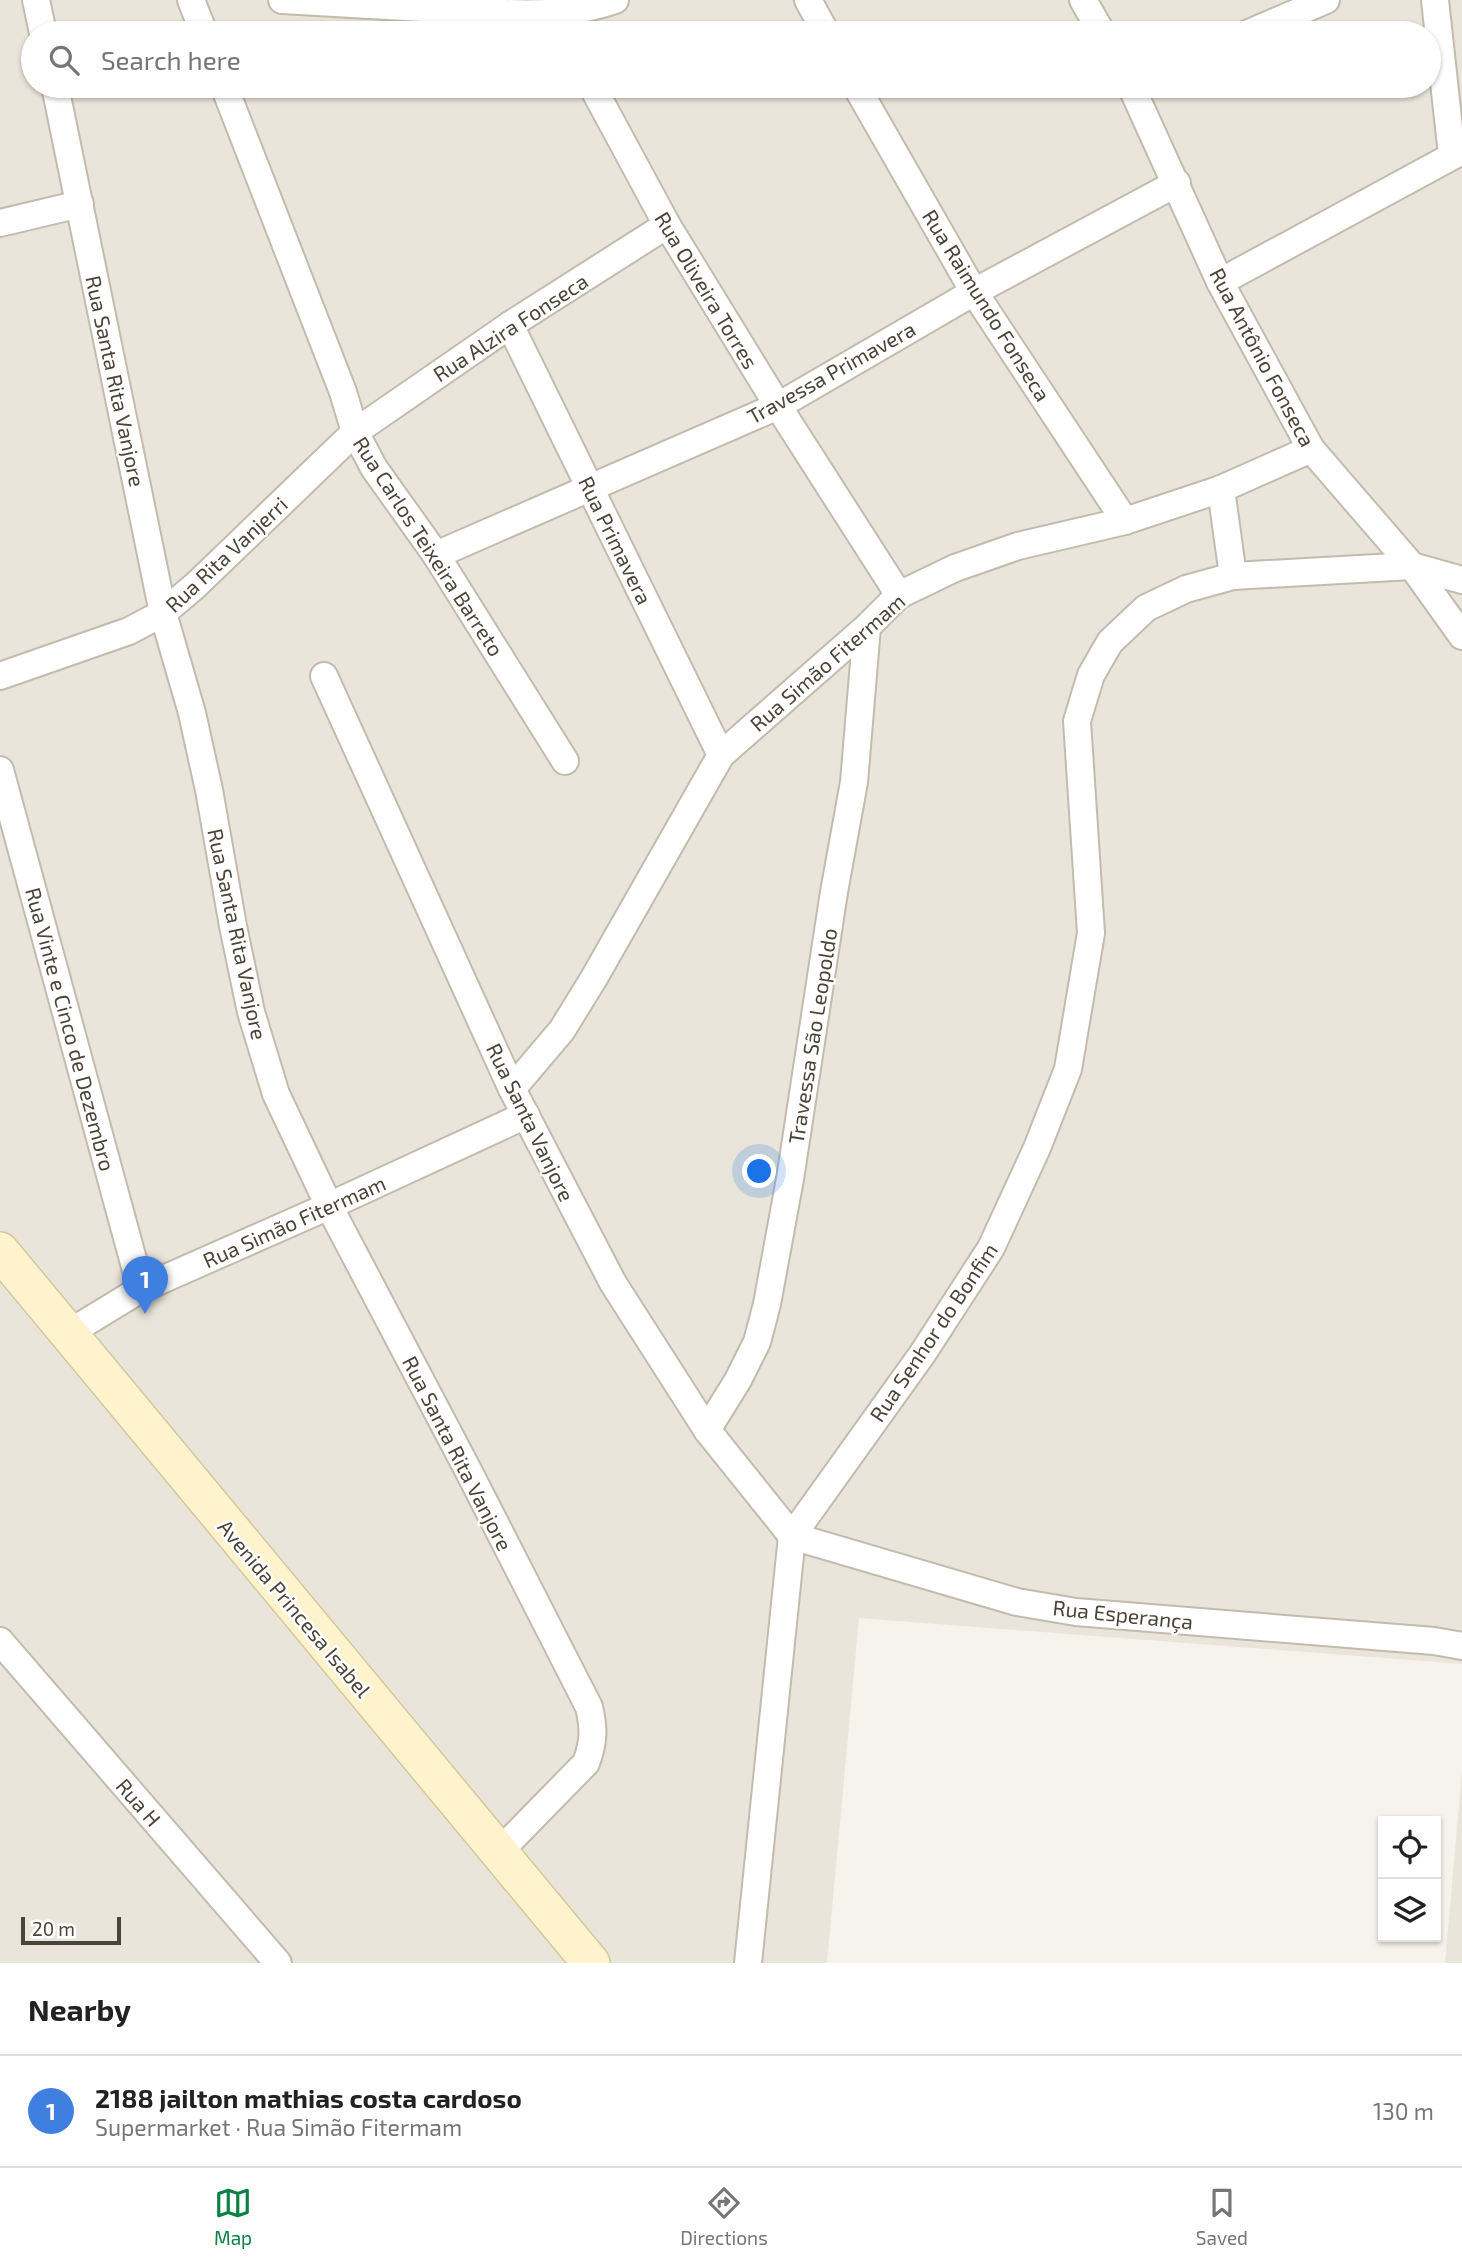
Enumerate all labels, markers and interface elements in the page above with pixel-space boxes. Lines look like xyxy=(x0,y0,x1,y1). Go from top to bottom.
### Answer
search box xyxy=(21,21,1441,98)
icon: search xyxy=(45,41,83,79)
text: Search here xyxy=(101,44,241,75)
street label: Rua Raimundo Fonseca xyxy=(918,205,1056,405)
street label: Rua Oliveira Torres xyxy=(650,207,764,373)
street label: Rua Antônio Fonseca xyxy=(1205,263,1321,451)
street label: Rua Alzira Fonseca xyxy=(428,268,592,386)
street label: Rua Santa Rita Vanjore xyxy=(80,273,151,489)
street label: Travessa Primavera xyxy=(743,315,919,429)
street label: Rua Carlos Teixeira Barreto xyxy=(349,432,509,660)
street label: Rua Primavera xyxy=(574,472,658,608)
street label: Rua Rita Vanjerri xyxy=(160,491,293,618)
street label: Rua Simão Fitermam xyxy=(744,588,910,736)
street label: Rua Santa Rita Vanjore xyxy=(202,826,273,1042)
street label: Rua Vinte e Cinco de Dezembro xyxy=(21,884,121,1174)
street label: Travessa São Leopoldo xyxy=(783,926,841,1146)
street label: Rua Santa Vanjore xyxy=(481,1039,580,1206)
your location xyxy=(742,1154,776,1188)
street label: Rua Simão Fitermam xyxy=(199,1169,389,1273)
street label: Rua Senhor do Bonfim xyxy=(864,1238,1002,1426)
pin: 1 xyxy=(122,1256,168,1314)
street label: Rua Santa Rita Vanjore xyxy=(397,1351,518,1555)
street label: Avenida Princesa Isabel xyxy=(213,1514,377,1703)
street label: Rua Esperança xyxy=(1051,1594,1194,1636)
street label: Rua H xyxy=(111,1773,167,1831)
map controls xyxy=(1378,1816,1441,1942)
button: locate xyxy=(1378,1816,1441,1879)
button: layers xyxy=(1378,1879,1441,1942)
scale bar xyxy=(21,1914,121,1946)
text: 20 m xyxy=(32,1917,75,1940)
text: Nearby xyxy=(28,1991,131,2027)
text: 2188 jailton mathias costa cardoso xyxy=(95,2082,522,2113)
text: 1 xyxy=(46,2097,56,2125)
text: 130 m xyxy=(1373,2097,1434,2125)
text: Supermarket · Rua Simão Fitermam xyxy=(95,2113,462,2141)
tab: Map xyxy=(214,2184,252,2249)
tab: Directions xyxy=(680,2184,768,2249)
tab: Saved xyxy=(1196,2184,1248,2249)

